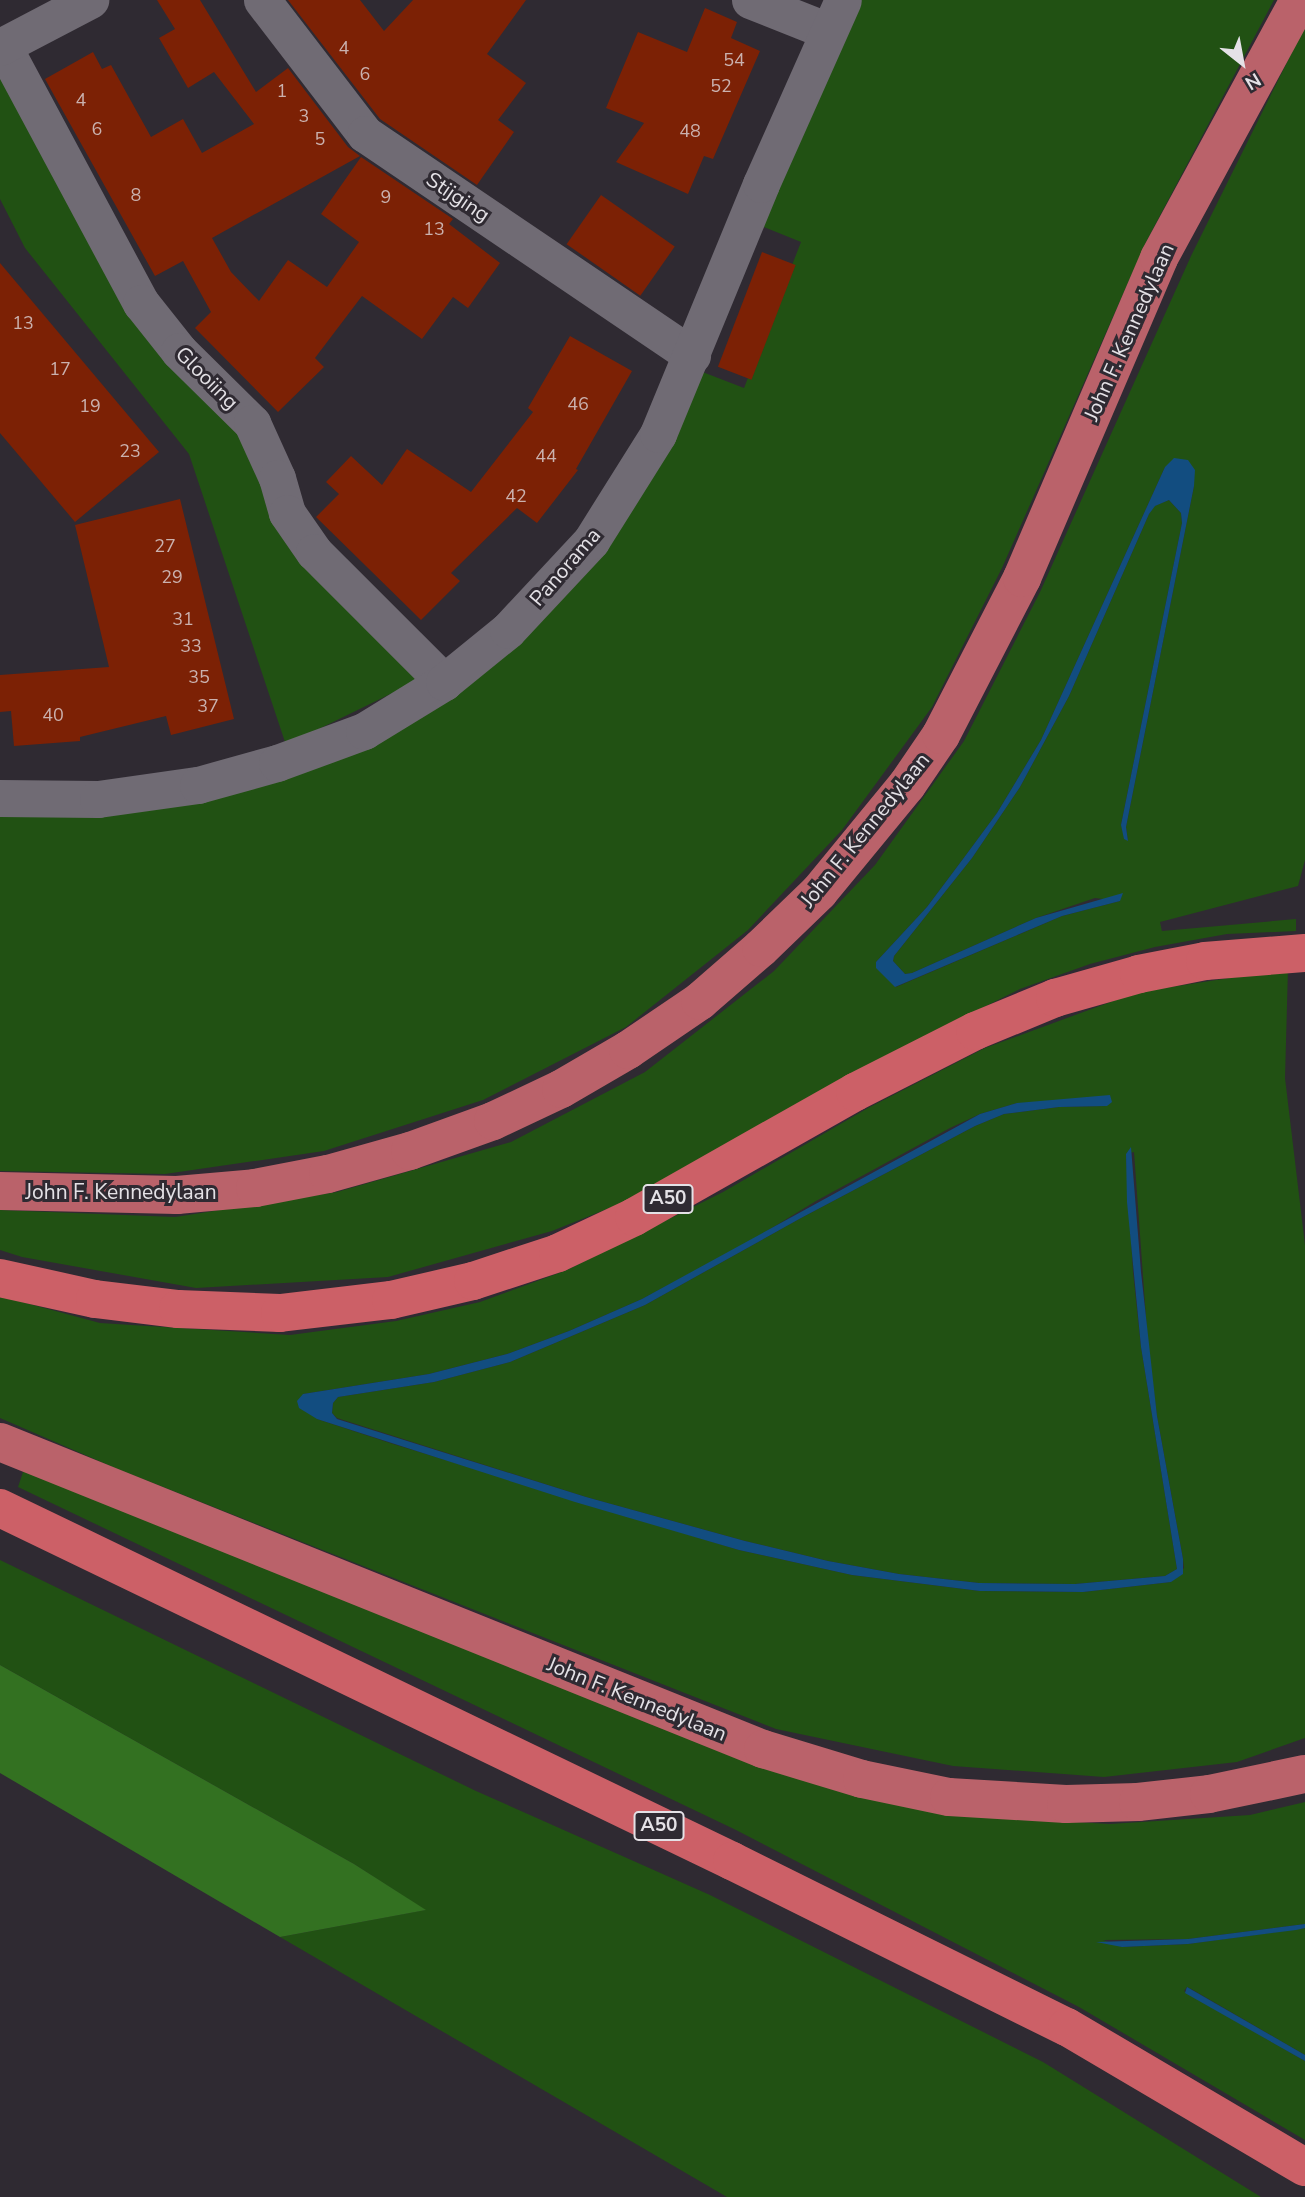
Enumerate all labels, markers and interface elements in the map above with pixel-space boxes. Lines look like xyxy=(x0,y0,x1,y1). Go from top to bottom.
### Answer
north arrow xyxy=(1207,28,1277,98)
house number: 4 xyxy=(339,37,349,59)
house number: 54 xyxy=(723,49,745,71)
house number: 6 xyxy=(360,63,370,85)
text: N xyxy=(1240,66,1266,96)
house number: 52 xyxy=(710,75,732,97)
house number: 1 xyxy=(277,80,287,102)
house number: 4 xyxy=(76,89,86,111)
house number: 3 xyxy=(299,105,309,127)
house number: 6 xyxy=(92,118,102,140)
house number: 48 xyxy=(679,120,701,142)
house number: 5 xyxy=(315,128,325,150)
street label: Stijging xyxy=(421,167,495,227)
house number: 8 xyxy=(131,184,141,206)
house number: 9 xyxy=(381,186,391,208)
house number: 13 xyxy=(423,218,445,240)
street label: John F. Kennedylaan xyxy=(1079,239,1179,425)
house number: 13 xyxy=(12,312,34,334)
street label: Glooiing xyxy=(170,341,244,415)
house number: 17 xyxy=(49,358,71,380)
house number: 46 xyxy=(567,393,589,415)
house number: 19 xyxy=(79,395,101,417)
house number: 23 xyxy=(119,440,141,462)
house number: 44 xyxy=(535,445,557,467)
house number: 42 xyxy=(505,485,527,507)
street label: Panorama xyxy=(524,523,606,611)
house number: 27 xyxy=(154,535,176,557)
house number: 29 xyxy=(161,566,183,588)
house number: 31 xyxy=(172,608,194,630)
house number: 33 xyxy=(180,635,202,657)
house number: 35 xyxy=(188,666,210,688)
house number: 37 xyxy=(197,695,219,717)
house number: 40 xyxy=(42,704,64,726)
street label: John F. Kennedylaan xyxy=(795,748,935,912)
street label: John F. Kennedylaan xyxy=(25,1179,217,1205)
road number: A50 xyxy=(642,1184,694,1214)
street label: John F. Kennedylaan xyxy=(544,1651,730,1747)
road number: A50 xyxy=(633,1810,685,1842)

